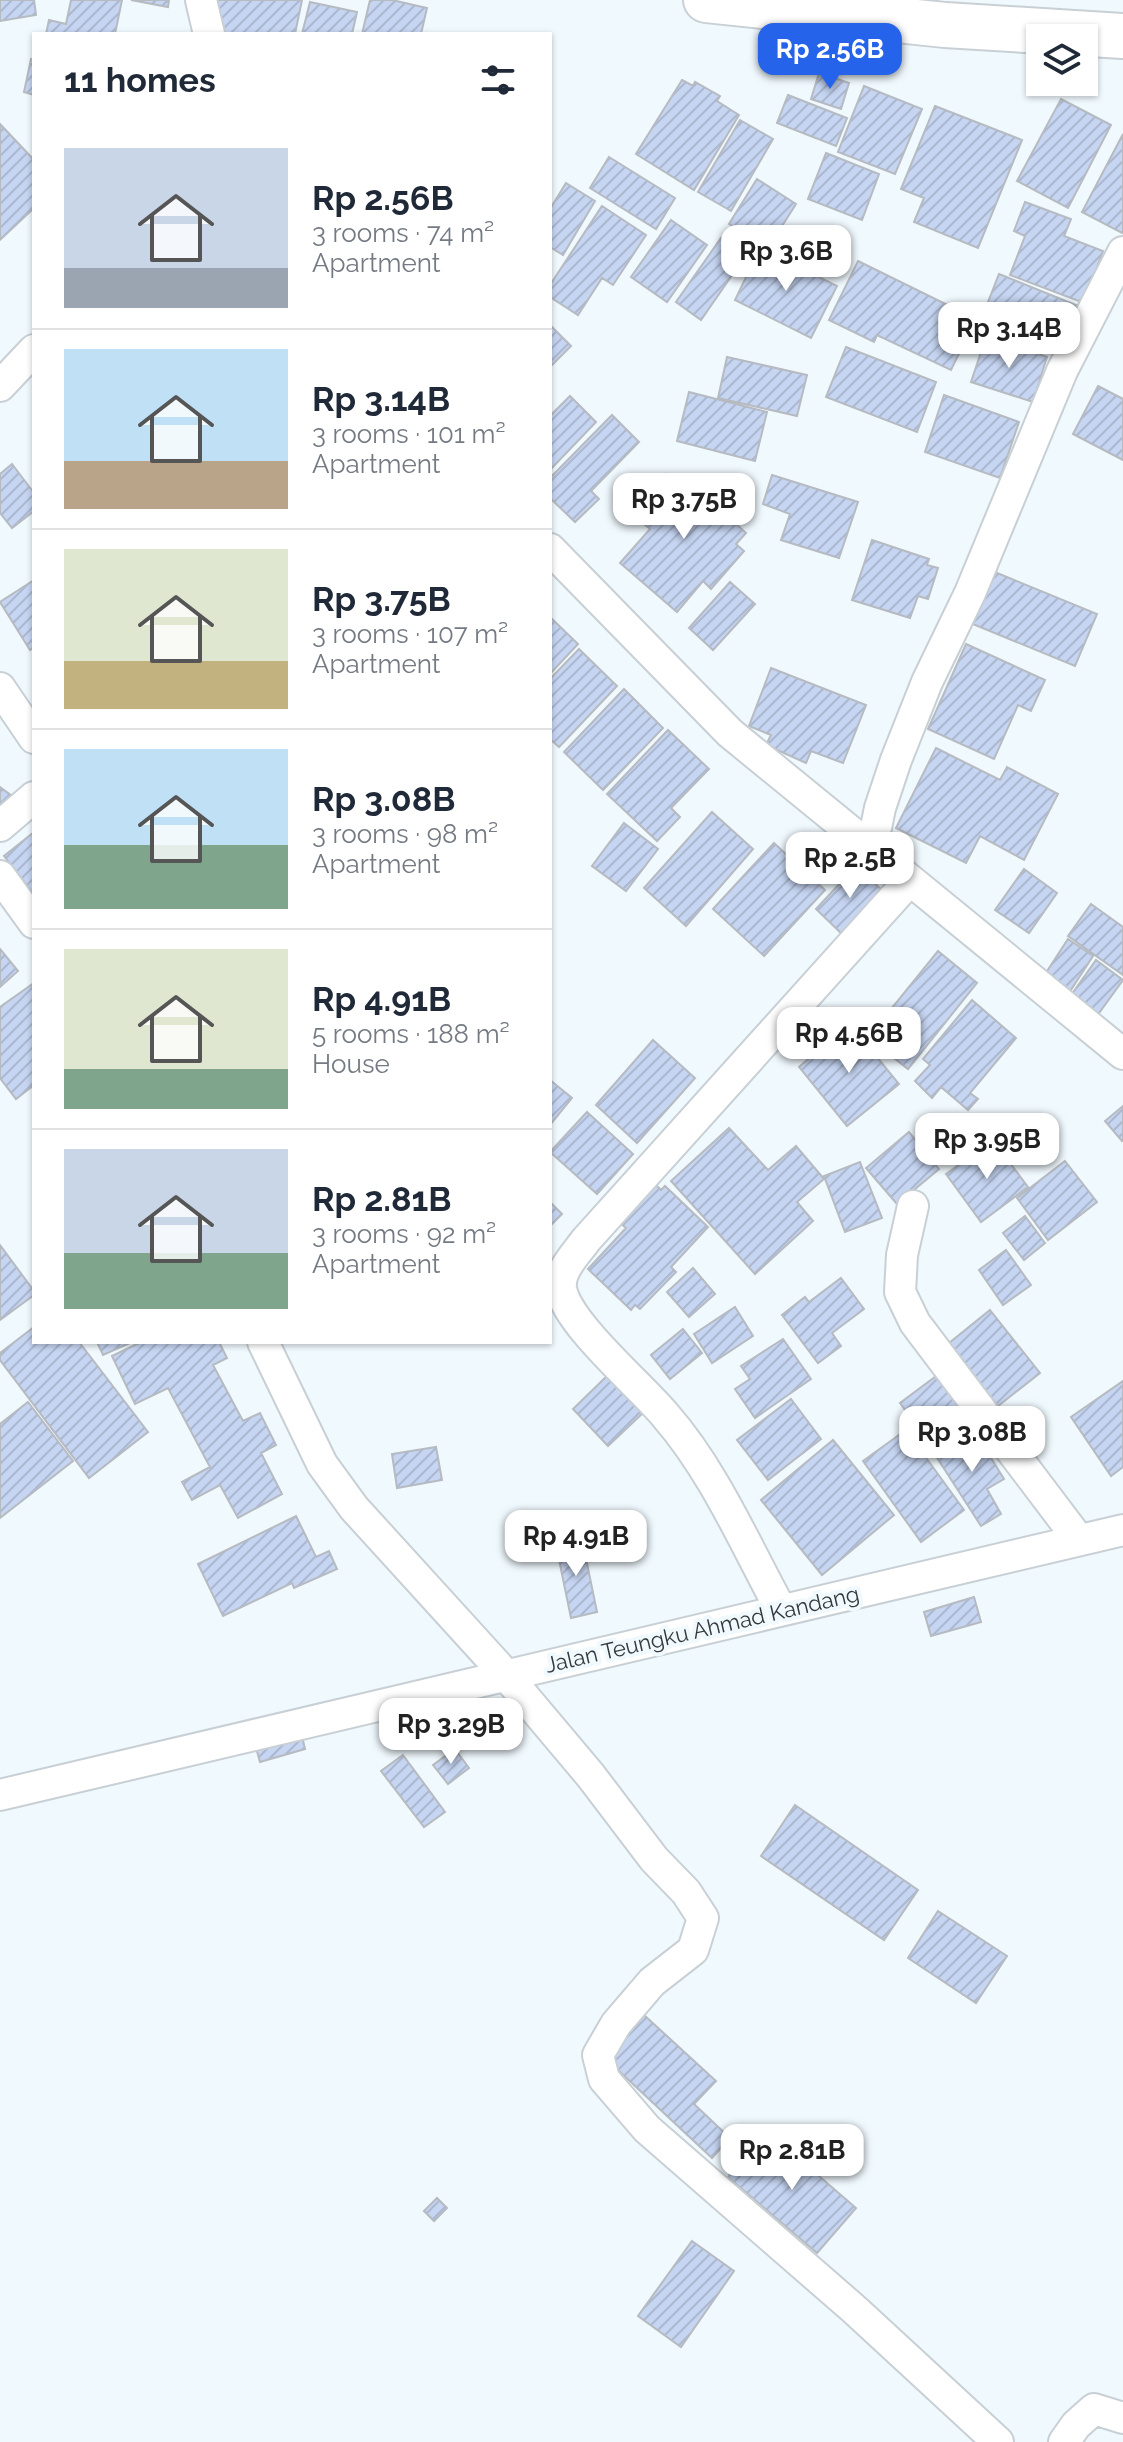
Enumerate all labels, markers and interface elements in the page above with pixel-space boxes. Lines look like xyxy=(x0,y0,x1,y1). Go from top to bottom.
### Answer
pin: Rp 2.56B xyxy=(747,23,913,91)
map controls xyxy=(1026,24,1098,96)
button: layers xyxy=(1026,24,1098,96)
text: Rp 2.56B xyxy=(776,34,884,64)
icon: filters xyxy=(476,58,520,102)
text: 11 homes xyxy=(64,60,216,100)
text: Rp 2.56B xyxy=(312,178,454,218)
icon: home xyxy=(128,180,224,276)
text: 3 rooms · 74 m² xyxy=(312,218,494,248)
pin: Rp 3.6B xyxy=(712,225,860,293)
text: Rp 3.6B xyxy=(739,236,833,266)
text: Apartment xyxy=(312,248,441,278)
pin: Rp 3.14B xyxy=(926,302,1092,370)
text: Rp 3.14B xyxy=(956,313,1062,343)
text: Rp 3.14B xyxy=(312,379,450,419)
icon: home xyxy=(128,381,224,477)
text: 3 rooms · 101 m² xyxy=(312,419,506,449)
text: Apartment xyxy=(312,449,441,479)
pin: Rp 3.75B xyxy=(601,473,767,541)
text: Rp 3.75B xyxy=(631,484,737,514)
text: Rp 3.75B xyxy=(312,579,451,619)
icon: home xyxy=(128,581,224,677)
text: 3 rooms · 107 m² xyxy=(312,619,508,649)
text: Apartment xyxy=(312,649,441,679)
text: Rp 3.08B xyxy=(312,779,455,819)
icon: home xyxy=(128,781,224,877)
text: 3 rooms · 98 m² xyxy=(312,819,498,849)
pin: Rp 2.5B xyxy=(776,832,924,900)
text: Rp 2.5B xyxy=(804,843,896,873)
text: Apartment xyxy=(312,849,441,879)
text: Rp 4.91B xyxy=(312,979,451,1019)
icon: home xyxy=(128,981,224,1077)
pin: Rp 4.56B xyxy=(766,1007,932,1075)
text: Rp 4.56B xyxy=(795,1018,903,1048)
text: 5 rooms · 188 m² xyxy=(312,1019,510,1049)
text: House xyxy=(312,1049,390,1079)
pin: Rp 3.95B xyxy=(904,1113,1070,1181)
text: Rp 3.95B xyxy=(933,1124,1041,1154)
text: Rp 2.81B xyxy=(312,1179,451,1219)
icon: home xyxy=(128,1181,224,1277)
text: 3 rooms · 92 m² xyxy=(312,1219,496,1249)
text: Apartment xyxy=(312,1249,441,1279)
pin: Rp 3.08B xyxy=(889,1406,1055,1474)
text: Rp 3.08B xyxy=(917,1417,1027,1447)
pin: Rp 4.91B xyxy=(493,1510,659,1578)
text: Rp 4.91B xyxy=(523,1521,629,1551)
street label: Jalan Teungku Ahmad Kandang xyxy=(542,1580,862,1678)
pin: Rp 3.29B xyxy=(368,1698,534,1766)
text: Rp 3.29B xyxy=(397,1709,505,1739)
pin: Rp 2.81B xyxy=(709,2124,875,2192)
text: Rp 2.81B xyxy=(739,2135,845,2165)

